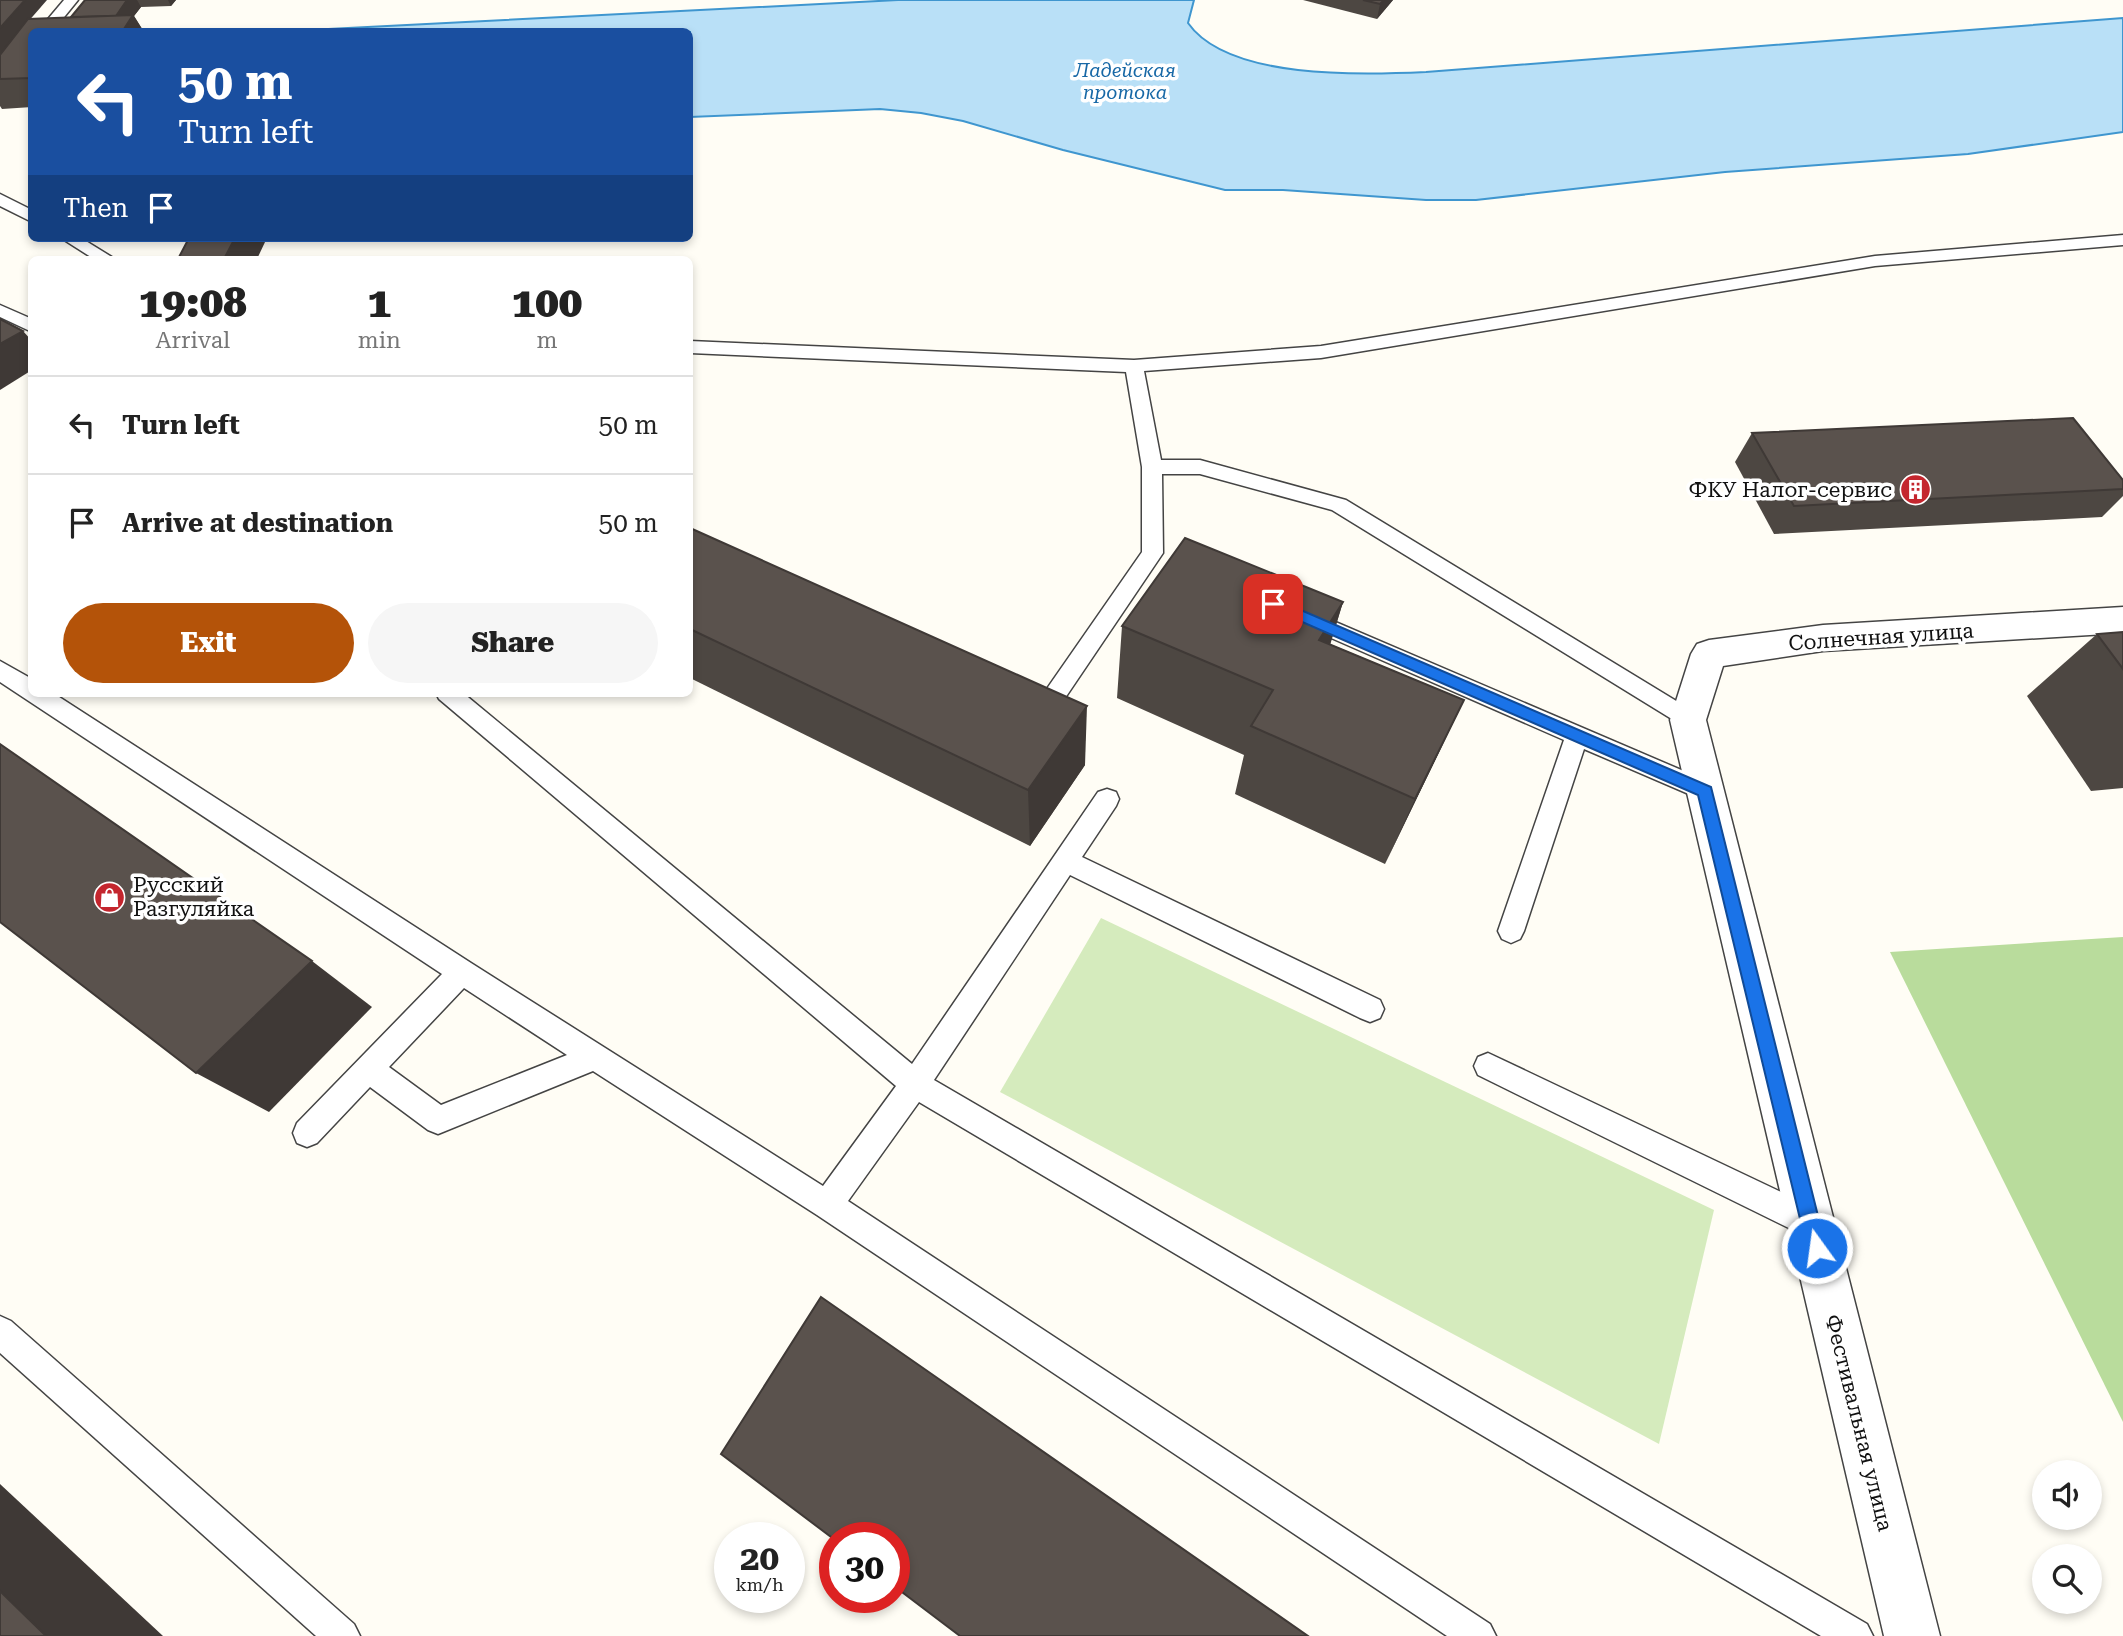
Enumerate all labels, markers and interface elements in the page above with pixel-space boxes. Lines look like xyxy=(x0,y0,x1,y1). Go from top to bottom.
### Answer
text: 50 m xyxy=(178,54,293,111)
icon: left xyxy=(63,56,154,147)
water label: Ладейская протока xyxy=(1073,59,1176,104)
text: Turn left xyxy=(178,113,313,151)
icon: arrive xyxy=(142,189,180,227)
text: Then xyxy=(63,193,128,223)
text: 19:08 xyxy=(139,278,247,327)
text: 1 xyxy=(367,278,391,327)
text: 100 xyxy=(512,278,582,327)
text: Arrival xyxy=(155,327,230,354)
text: min xyxy=(358,327,401,354)
text: m xyxy=(536,327,557,354)
icon: left xyxy=(63,406,101,444)
text: Turn left xyxy=(122,410,240,440)
text: 50 m xyxy=(599,410,658,440)
building icon: ФКУ Налог-сервис xyxy=(1898,473,1932,507)
place label: ФКУ Налог-сервис xyxy=(1689,478,1892,502)
icon: arrive xyxy=(63,504,101,542)
text: Arrive at destination xyxy=(122,508,393,538)
text: 50 m xyxy=(599,508,658,538)
pin xyxy=(1243,574,1303,634)
icon: arrive xyxy=(1254,585,1292,623)
button: Exit xyxy=(63,603,354,683)
button: Share xyxy=(368,603,658,683)
street label: Солнечная улица xyxy=(1788,619,1975,655)
place label: Русский Разгуляйка xyxy=(133,873,255,921)
shop icon: Русский Разгуляйка xyxy=(93,880,127,914)
position arrow xyxy=(1780,1211,1854,1285)
street label: Фестивальная улица xyxy=(1820,1312,1898,1534)
map controls xyxy=(2032,1460,2102,1614)
button: sound xyxy=(2032,1460,2102,1530)
speed limit sign: 30 xyxy=(819,1522,910,1613)
text: 20 xyxy=(740,1538,779,1579)
button: search xyxy=(2032,1544,2102,1614)
text: km/h xyxy=(735,1574,784,1595)

